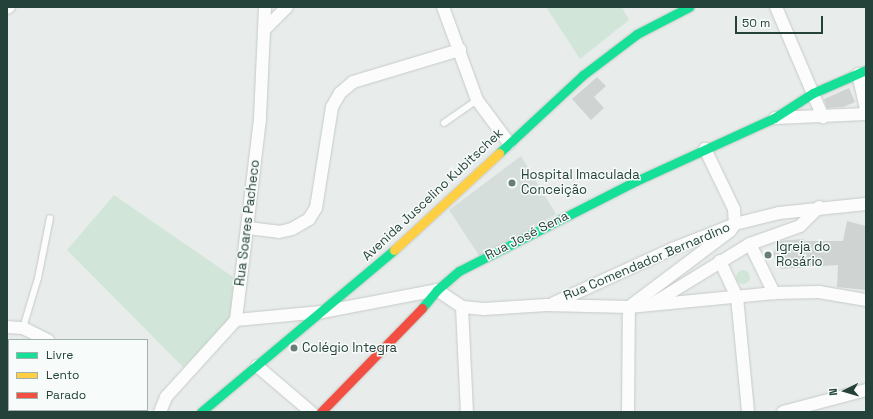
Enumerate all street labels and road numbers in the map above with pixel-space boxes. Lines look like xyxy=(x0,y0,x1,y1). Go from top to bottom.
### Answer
street label: Avenida Juscelino Kubitschek xyxy=(359,126,507,264)
street label: Rua Soares Pacheco xyxy=(233,159,263,287)
street label: Rua José Sena xyxy=(483,208,571,264)
street label: Rua Comendador Bernardino xyxy=(561,220,733,304)

